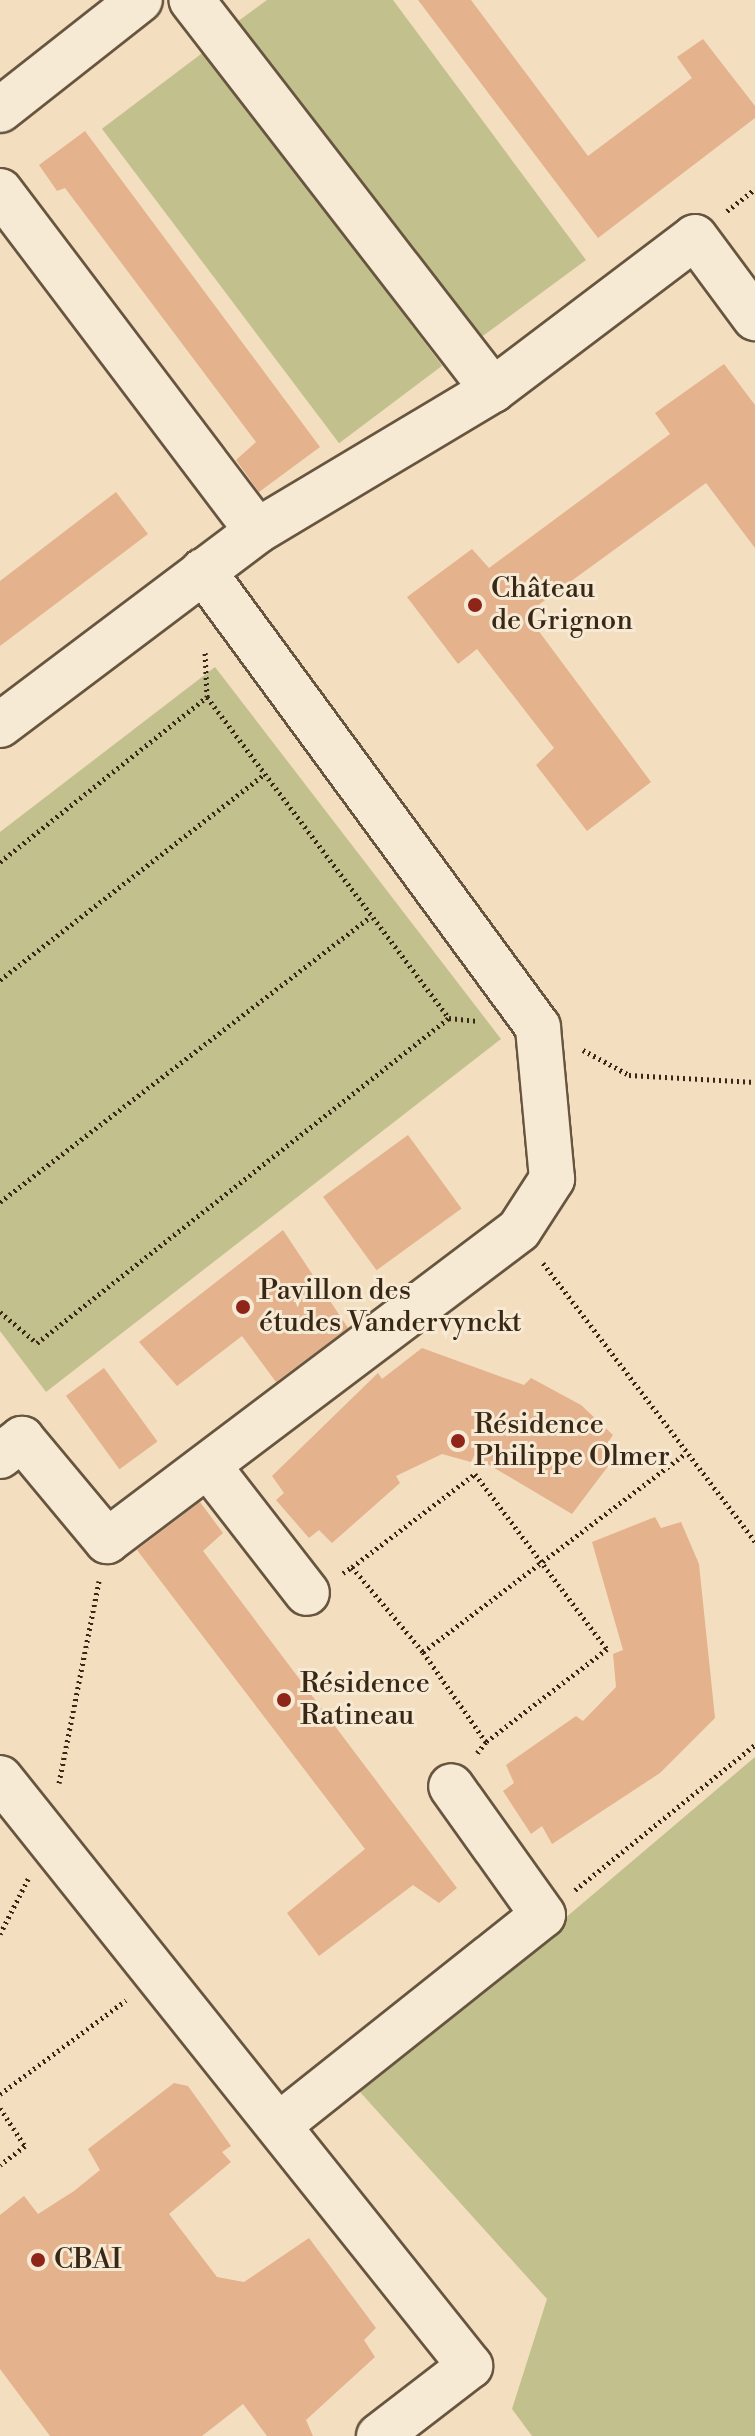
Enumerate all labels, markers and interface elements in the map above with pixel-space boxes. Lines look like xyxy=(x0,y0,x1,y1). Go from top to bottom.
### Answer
place label: Château de Grignon xyxy=(491,572,633,638)
marker: Château de Grignon xyxy=(466,596,484,614)
place label: Pavillon des études Vandervynckt xyxy=(259,1274,522,1340)
marker: Pavillon des études Vandervynckt xyxy=(234,1298,252,1316)
place label: Résidence Philippe Olmer xyxy=(474,1408,670,1474)
marker: Résidence Philippe Olmer xyxy=(449,1432,467,1450)
place label: Résidence Ratineau xyxy=(300,1667,430,1733)
marker: Résidence Ratineau xyxy=(275,1691,293,1709)
place label: CBAI xyxy=(54,2243,122,2277)
marker: CBAI xyxy=(29,2251,47,2269)

